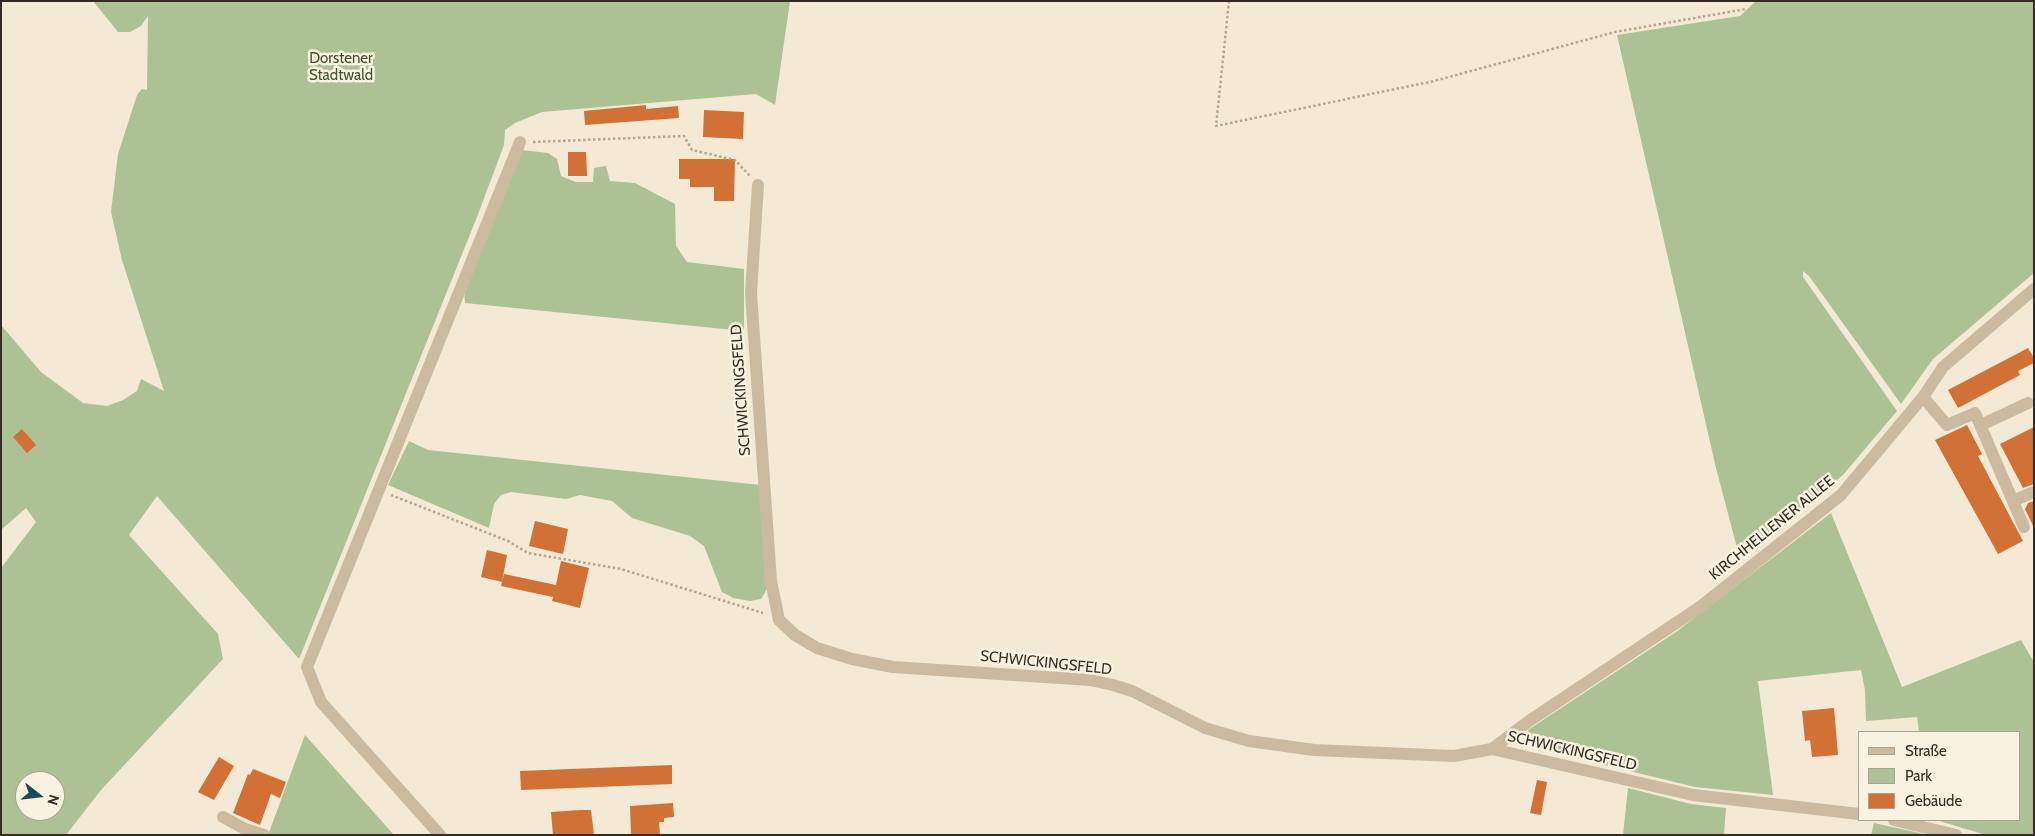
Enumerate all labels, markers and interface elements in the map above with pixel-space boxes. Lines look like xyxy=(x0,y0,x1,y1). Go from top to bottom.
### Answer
park label: Dorstener Stadtwald xyxy=(309,50,373,85)
street label: SCHWICKINGSFELD xyxy=(727,323,755,457)
street label: KIRCHHELLENER ALLEE xyxy=(1706,472,1838,584)
street label: SCHWICKINGSFELD xyxy=(979,647,1113,679)
street label: SCHWICKINGSFELD xyxy=(1506,727,1638,775)
legend xyxy=(1858,731,2020,821)
text: Straße xyxy=(1905,742,1947,760)
text: Park xyxy=(1905,767,1932,785)
north arrow xyxy=(15,771,65,821)
text: Gebäude xyxy=(1905,792,1962,810)
text: N xyxy=(43,793,63,807)

